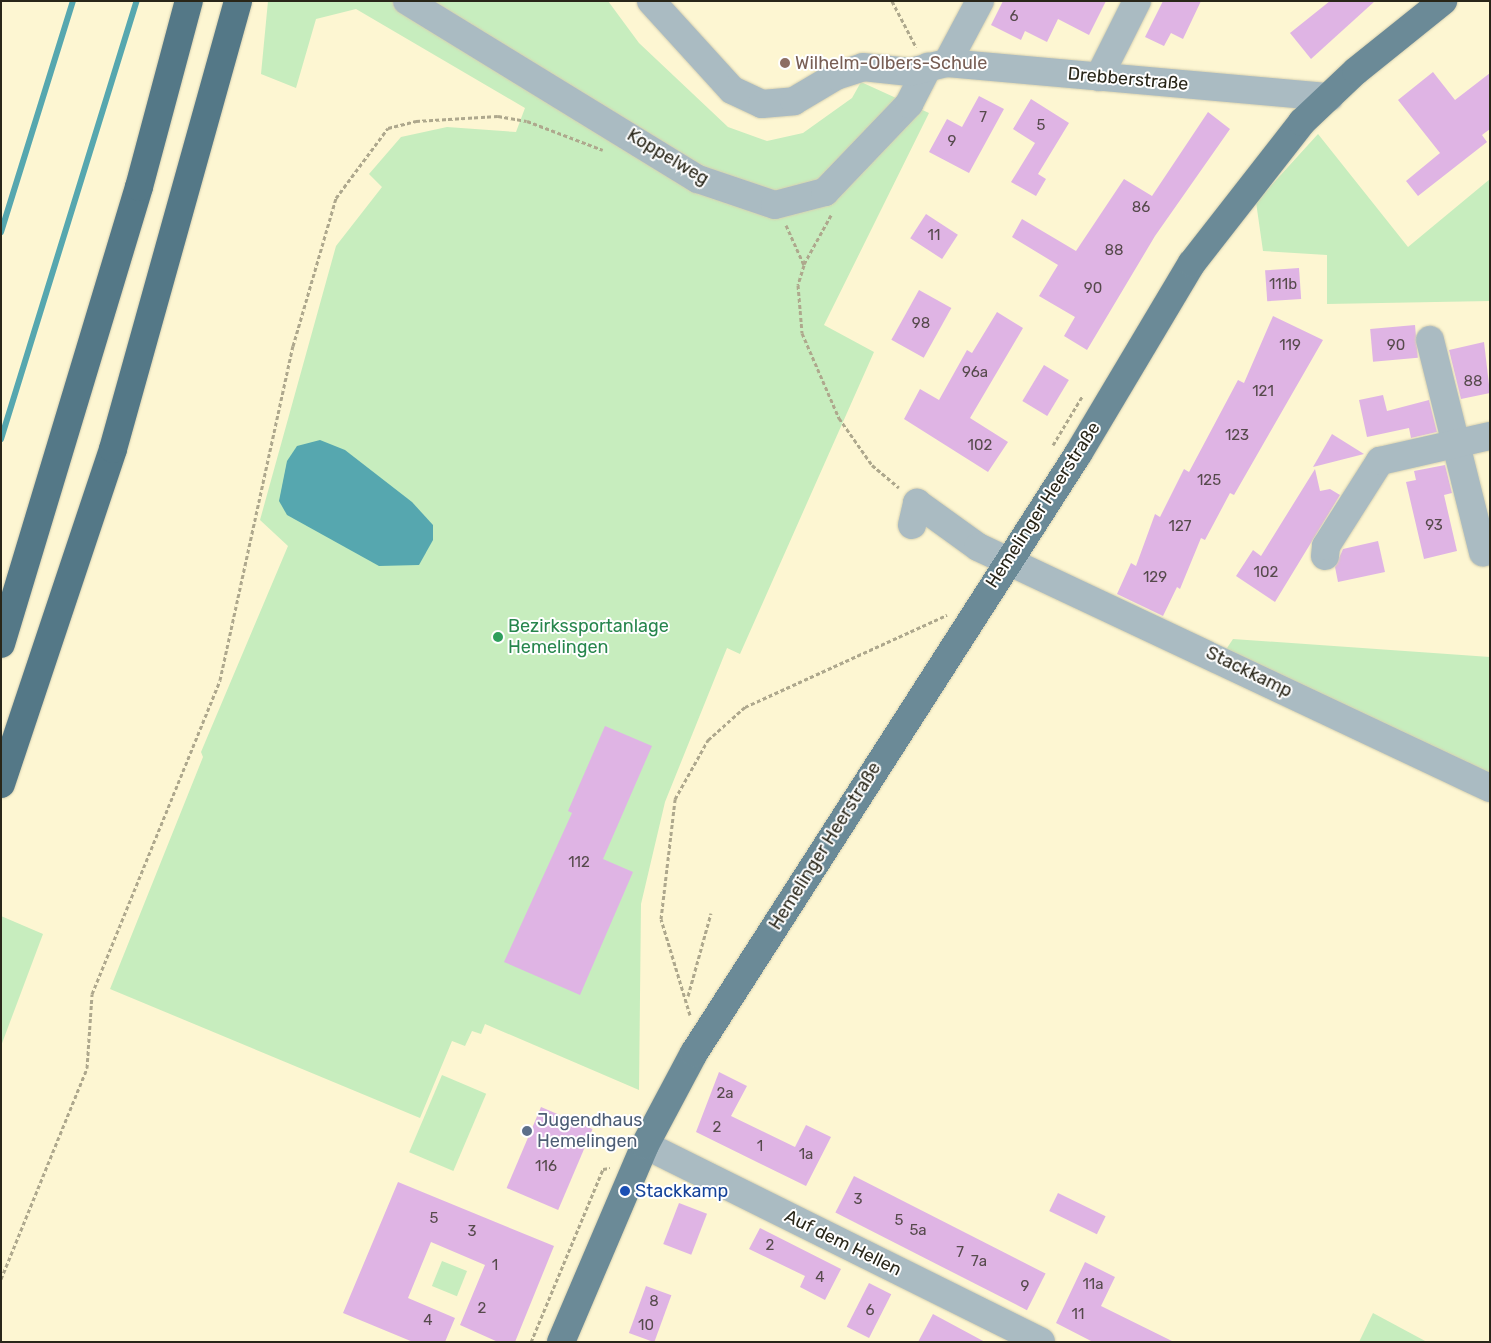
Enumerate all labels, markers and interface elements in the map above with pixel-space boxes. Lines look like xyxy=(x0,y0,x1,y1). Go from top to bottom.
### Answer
house number: 6 xyxy=(1009,8,1019,26)
place label: Wilhelm-Olbers-Schule xyxy=(795,52,987,74)
marker: Wilhelm-Olbers-Schule xyxy=(779,57,791,69)
street label: Drebberstraße xyxy=(1067,63,1189,95)
house number: 7 xyxy=(979,109,987,127)
house number: 5 xyxy=(1037,117,1045,135)
street label: Koppelweg xyxy=(623,124,713,190)
house number: 9 xyxy=(948,133,956,151)
house number: 86 xyxy=(1132,199,1150,217)
house number: 11 xyxy=(928,227,940,245)
house number: 88 xyxy=(1104,242,1124,260)
house number: 111b xyxy=(1269,276,1297,294)
house number: 90 xyxy=(1084,280,1102,298)
house number: 98 xyxy=(912,315,930,333)
house number: 119 xyxy=(1279,337,1301,355)
house number: 90 xyxy=(1387,337,1405,355)
house number: 96a xyxy=(962,364,988,382)
house number: 88 xyxy=(1463,373,1483,391)
house number: 121 xyxy=(1252,383,1274,401)
street label: Hemelinger Heerstraße xyxy=(981,418,1105,592)
house number: 123 xyxy=(1225,427,1249,445)
house number: 102 xyxy=(968,437,992,455)
house number: 125 xyxy=(1197,472,1221,490)
house number: 93 xyxy=(1425,517,1443,535)
house number: 127 xyxy=(1169,518,1191,536)
house number: 102 xyxy=(1254,564,1278,582)
house number: 129 xyxy=(1143,569,1167,587)
place label: Bezirkssportanlage Hemelingen xyxy=(508,616,669,659)
marker: Bezirkssportanlage Hemelingen xyxy=(492,631,504,643)
street label: Stackkamp xyxy=(1202,642,1296,702)
street label: Hemelinger Heerstraße xyxy=(764,758,886,934)
house number: 112 xyxy=(568,854,590,872)
house number: 2a xyxy=(716,1085,734,1103)
place label: Jugendhaus Hemelingen xyxy=(537,1110,643,1152)
house number: 2 xyxy=(713,1119,721,1137)
marker: Jugendhaus Hemelingen xyxy=(521,1125,533,1137)
house number: 1 xyxy=(757,1138,763,1156)
house number: 1a xyxy=(799,1146,813,1164)
house number: 116 xyxy=(535,1158,557,1176)
place label: Stackkamp xyxy=(635,1180,728,1202)
marker: Stackkamp xyxy=(619,1185,631,1197)
house number: 3 xyxy=(853,1191,863,1209)
street label: Auf dem Hellen xyxy=(781,1205,905,1281)
house number: 5 xyxy=(430,1210,438,1228)
house number: 5 xyxy=(895,1212,903,1230)
house number: 5a xyxy=(909,1222,927,1240)
house number: 3 xyxy=(467,1223,477,1241)
house number: 2 xyxy=(766,1237,774,1255)
house number: 7 xyxy=(956,1244,964,1262)
house number: 7a xyxy=(971,1253,987,1271)
house number: 1 xyxy=(492,1257,498,1275)
house number: 4 xyxy=(815,1269,825,1287)
house number: 11a xyxy=(1082,1276,1104,1294)
house number: 9 xyxy=(1021,1278,1029,1296)
house number: 8 xyxy=(649,1293,659,1311)
house number: 2 xyxy=(478,1300,486,1318)
house number: 6 xyxy=(865,1302,875,1320)
house number: 11 xyxy=(1072,1306,1084,1324)
house number: 4 xyxy=(423,1312,433,1330)
house number: 10 xyxy=(638,1317,654,1335)

